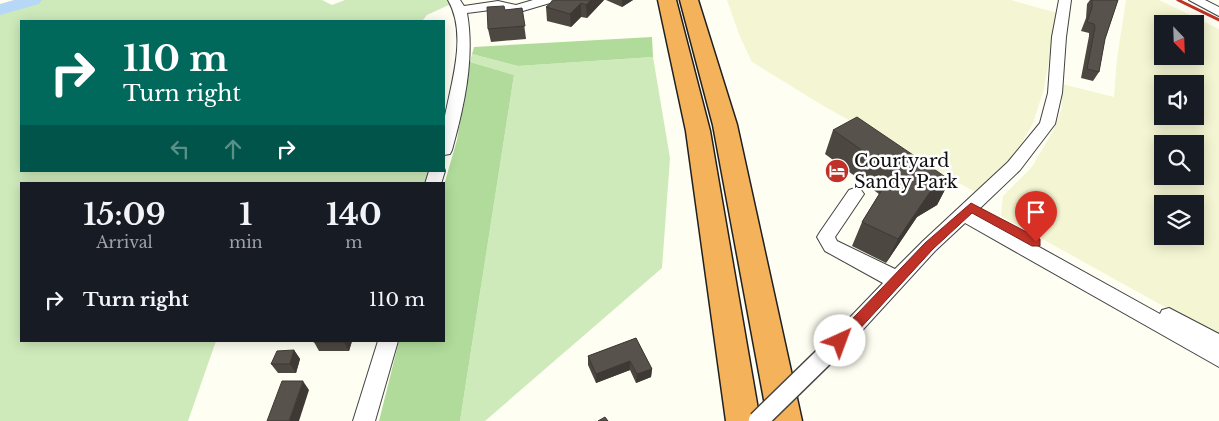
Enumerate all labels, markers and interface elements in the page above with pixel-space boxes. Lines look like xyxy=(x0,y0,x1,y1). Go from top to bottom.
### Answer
north arrow xyxy=(1154,15,1204,65)
map controls xyxy=(1154,15,1204,245)
text: 110 m xyxy=(123,37,228,80)
icon: right xyxy=(40,40,105,105)
button: sound xyxy=(1154,75,1204,125)
text: Turn right xyxy=(123,80,241,107)
icon: left xyxy=(166,135,194,163)
icon: ahead xyxy=(219,135,247,163)
icon: right xyxy=(272,135,300,163)
button: search xyxy=(1154,135,1204,185)
place label: Courtyard Sandy Park xyxy=(854,150,958,193)
hotel icon: Courtyard Sandy Park xyxy=(824,158,850,184)
pin xyxy=(1015,191,1057,242)
button: layers xyxy=(1154,195,1204,245)
text: 15:09 xyxy=(83,196,166,233)
text: 1 xyxy=(239,196,252,233)
text: 140 xyxy=(326,196,382,233)
icon: arrive xyxy=(1022,198,1050,226)
text: Arrival xyxy=(96,232,153,252)
text: min xyxy=(229,232,263,252)
text: m xyxy=(345,232,362,252)
icon: right xyxy=(40,286,68,314)
text: Turn right xyxy=(83,288,189,311)
text: 110 m xyxy=(369,288,425,311)
position arrow xyxy=(813,314,865,366)

